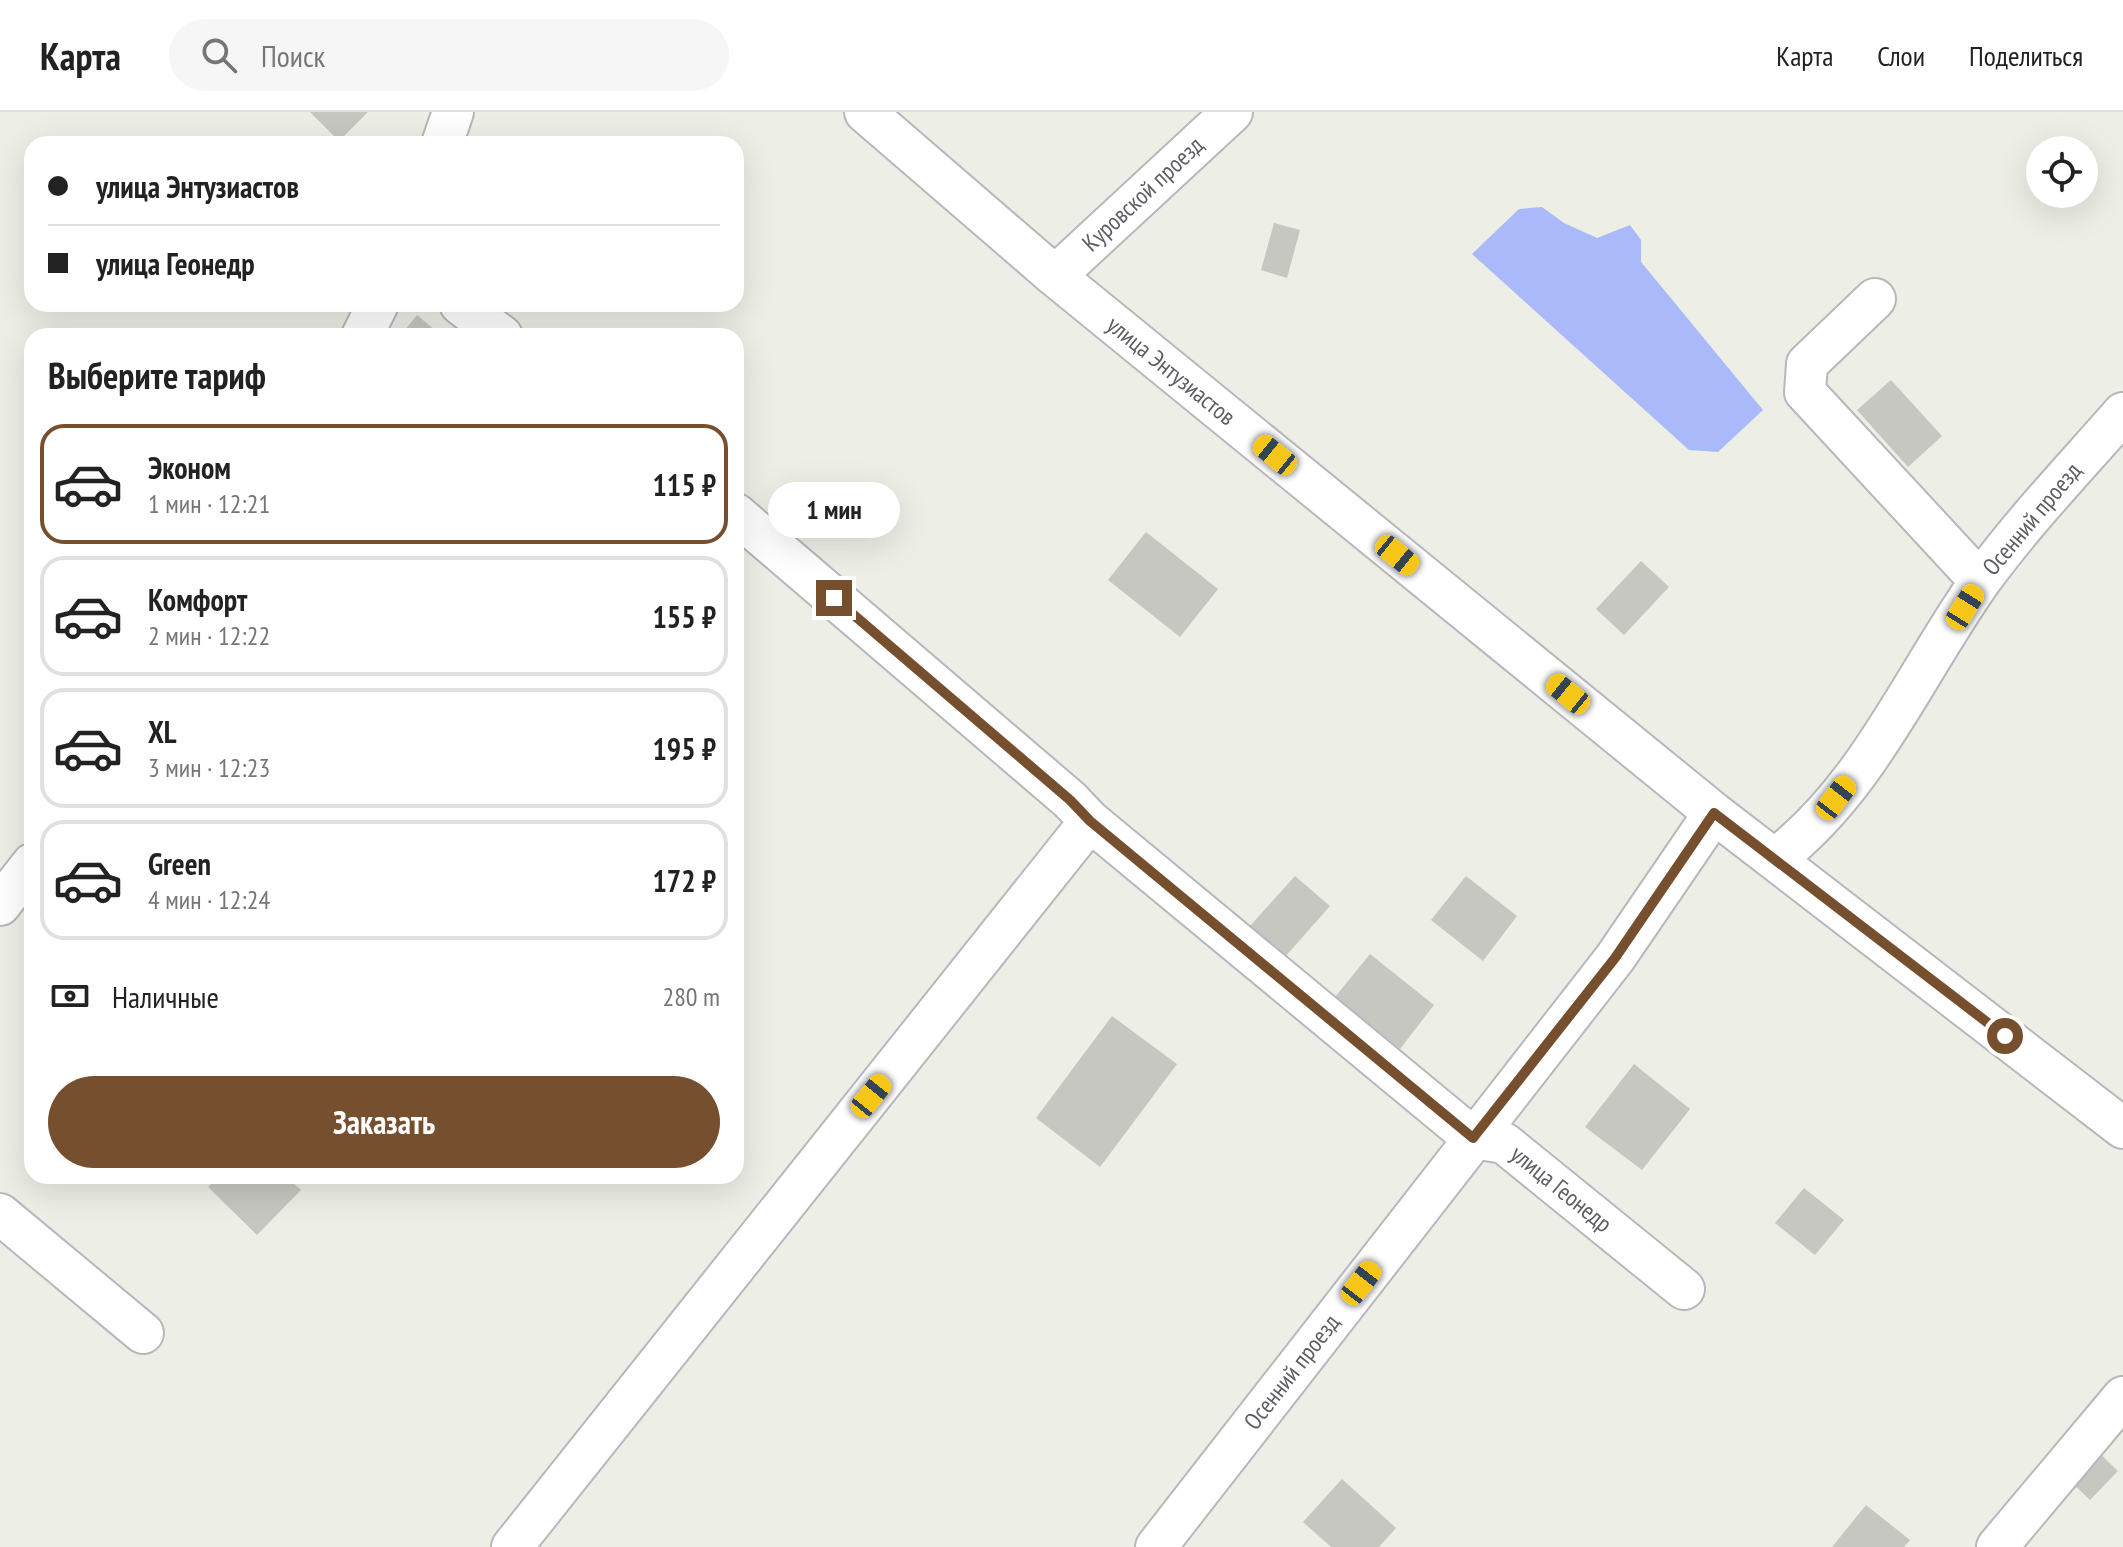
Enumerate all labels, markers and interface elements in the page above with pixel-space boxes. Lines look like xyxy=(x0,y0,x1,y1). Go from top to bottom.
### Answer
search box xyxy=(169,19,729,91)
text: Карта xyxy=(40,31,121,80)
icon: search xyxy=(197,33,241,77)
text: Поиск xyxy=(261,36,325,75)
text: Карта xyxy=(1776,37,1833,74)
text: Слои xyxy=(1877,37,1925,74)
text: Поделиться xyxy=(1969,37,2083,74)
street label: Куровской проезд xyxy=(1075,129,1210,258)
map controls xyxy=(2026,136,2098,208)
button: locate xyxy=(2026,136,2098,208)
text: улица Энтузиастов xyxy=(96,167,299,206)
text: улица Геонедр xyxy=(96,244,255,283)
street label: улица Энтузиастов xyxy=(1101,309,1242,432)
text: Выберите тариф xyxy=(48,352,266,399)
car xyxy=(1249,431,1301,479)
icon: car xyxy=(52,448,124,520)
text: Эконом xyxy=(148,448,231,487)
street label: Осенний проезд xyxy=(1975,455,2088,582)
text: 115 ₽ xyxy=(652,465,716,504)
callout: 1 мин xyxy=(768,482,900,538)
text: 1 мин · 12:21 xyxy=(148,487,270,520)
text: 1 мин xyxy=(806,493,862,526)
car xyxy=(1371,531,1423,579)
icon: car xyxy=(52,580,124,652)
text: Комфорт xyxy=(148,580,247,619)
route end xyxy=(816,580,852,616)
car xyxy=(1942,580,1988,634)
text: 155 ₽ xyxy=(652,597,716,636)
text: 2 мин · 12:22 xyxy=(148,619,270,652)
car xyxy=(1542,670,1594,718)
icon: car xyxy=(52,712,124,784)
text: XL xyxy=(148,712,177,751)
text: 195 ₽ xyxy=(652,729,716,768)
text: 3 мин · 12:23 xyxy=(148,751,270,784)
car xyxy=(1812,772,1860,824)
icon: car xyxy=(52,844,124,916)
text: Green xyxy=(148,844,211,883)
text: 172 ₽ xyxy=(652,861,716,900)
text: 4 мин · 12:24 xyxy=(148,883,270,916)
icon: cash xyxy=(48,974,92,1018)
text: Наличные xyxy=(112,977,219,1016)
text: 280 m xyxy=(662,980,720,1013)
route start xyxy=(1987,1018,2023,1054)
car xyxy=(847,1070,895,1122)
button: Заказать xyxy=(48,1076,720,1168)
street label: улица Геонедр xyxy=(1504,1138,1618,1239)
car xyxy=(1337,1257,1385,1309)
street label: Осенний проезд xyxy=(1237,1307,1347,1436)

